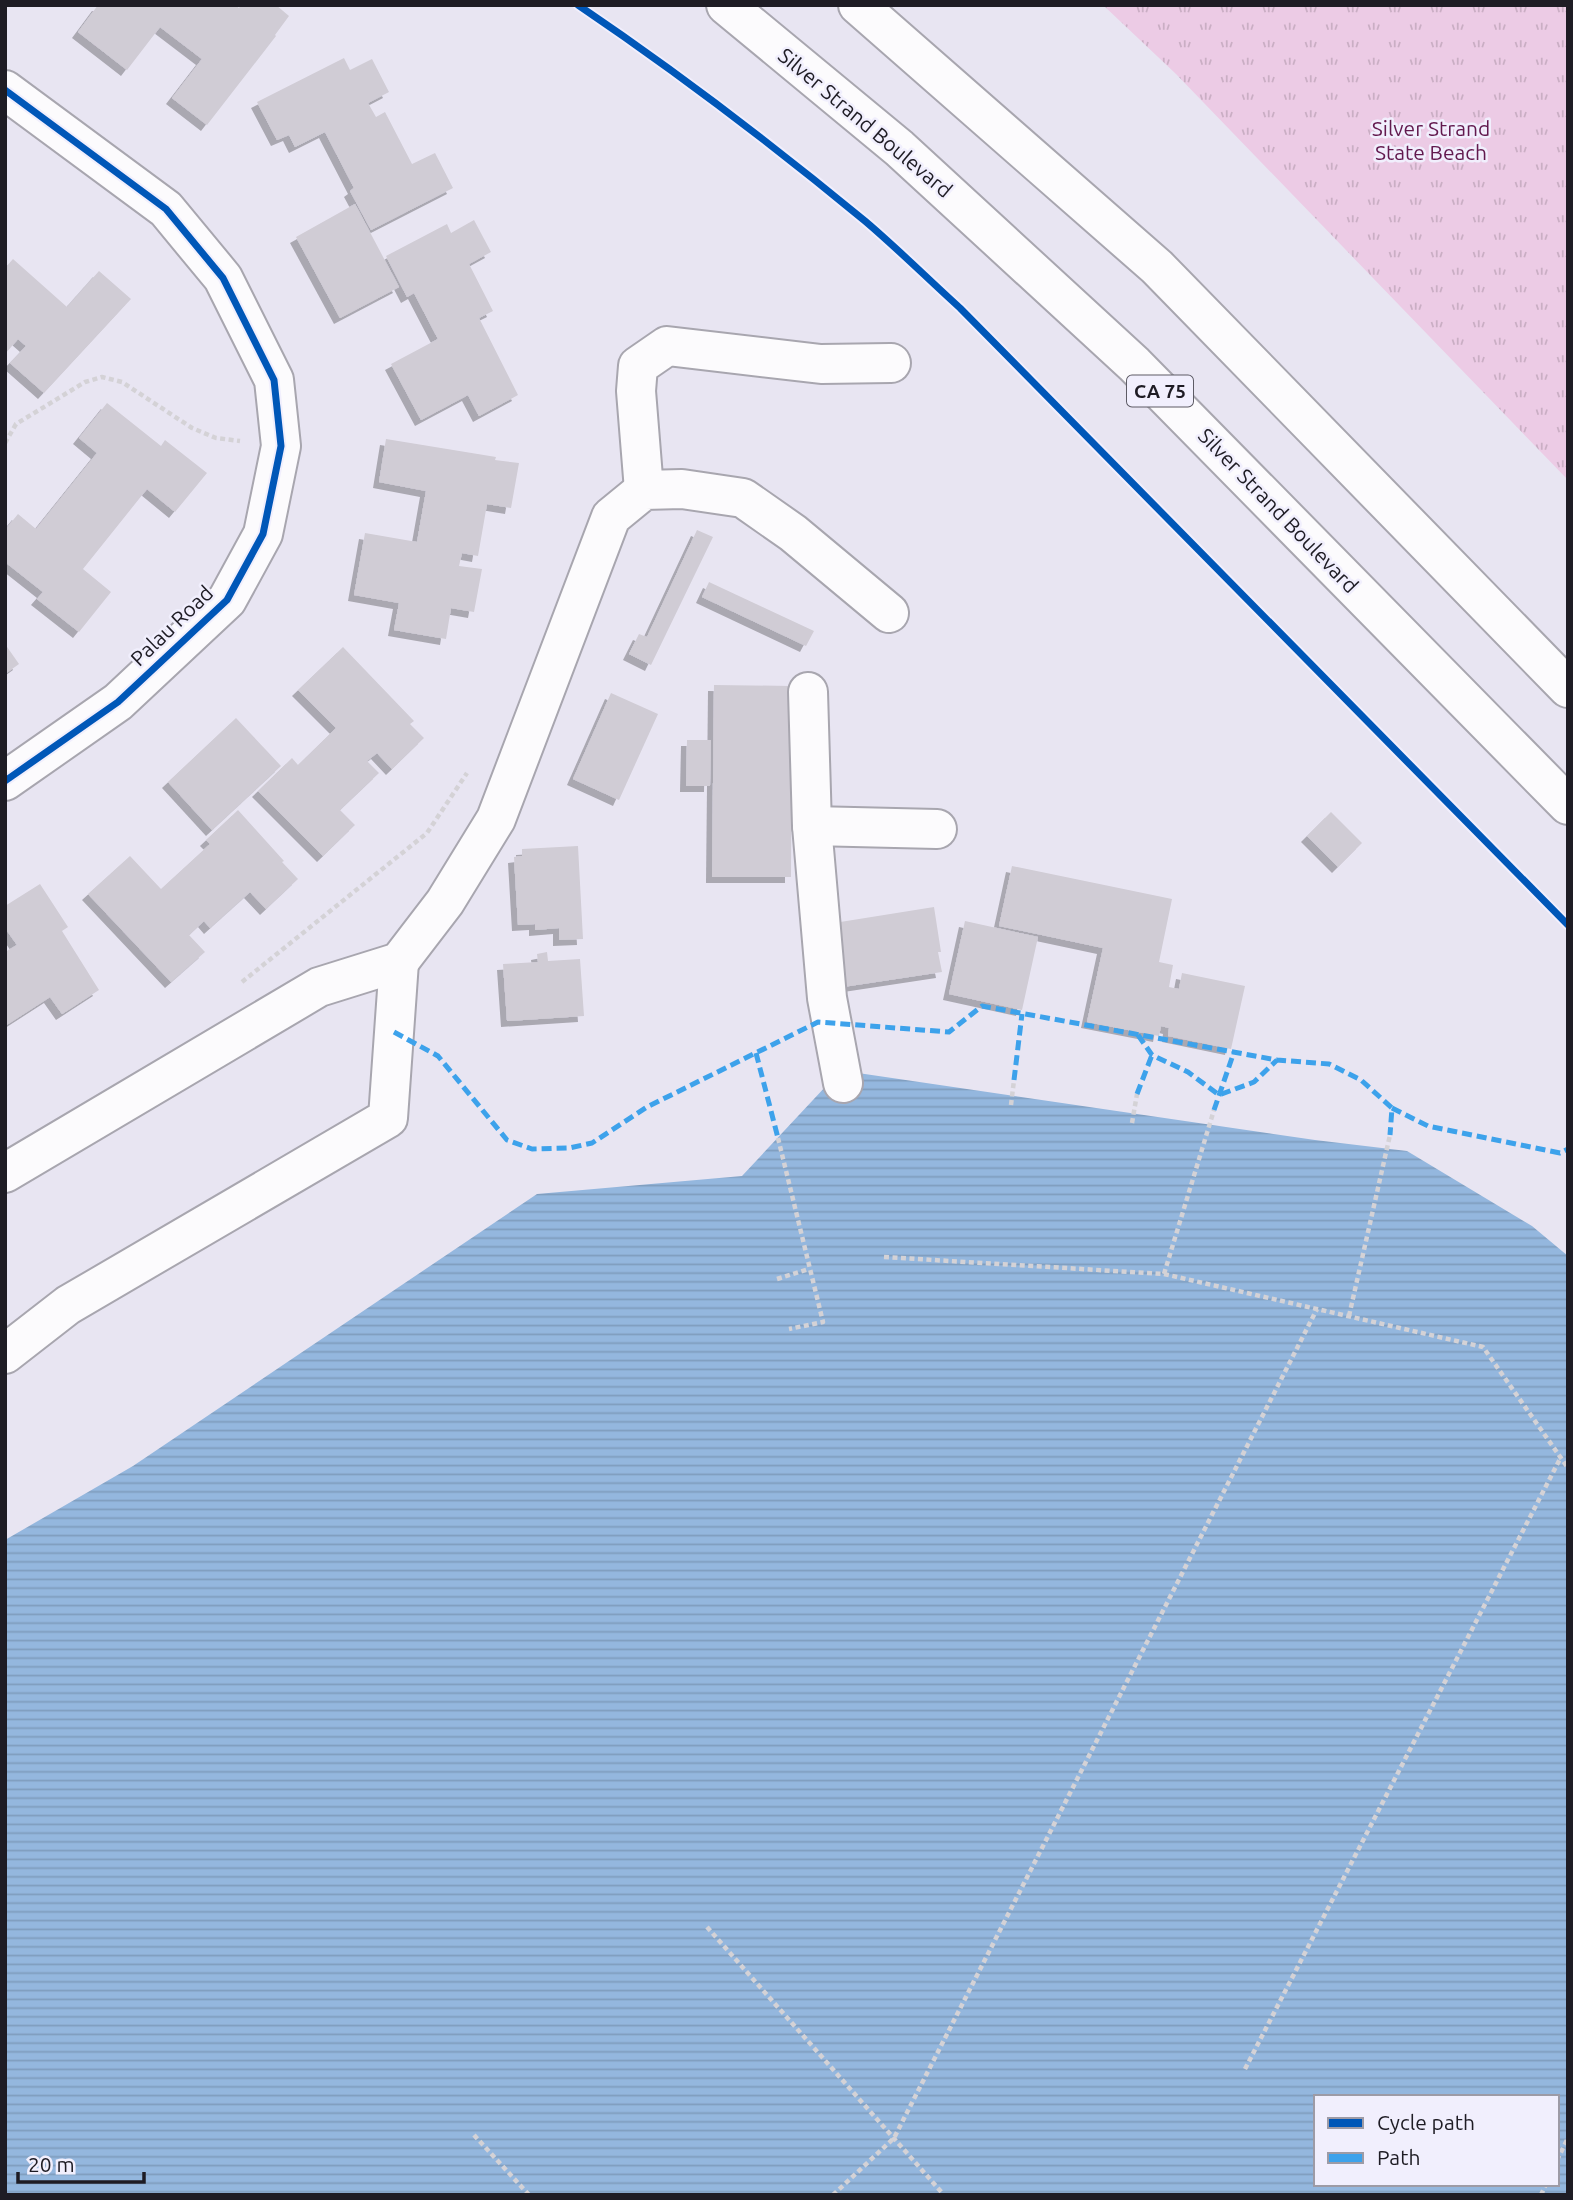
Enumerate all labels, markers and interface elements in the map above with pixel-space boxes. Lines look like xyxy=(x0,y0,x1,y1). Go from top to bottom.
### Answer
street label: Silver Strand Boulevard xyxy=(774,43,957,202)
park label: Silver Strand State Beach xyxy=(1372,116,1490,164)
road number: CA 75 xyxy=(1127,376,1193,406)
street label: Silver Strand Boulevard xyxy=(1194,423,1363,597)
street label: Palau Road xyxy=(125,580,217,670)
legend xyxy=(1314,2095,1559,2186)
text: Cycle path xyxy=(1377,2110,1475,2134)
scale bar xyxy=(18,2140,144,2184)
text: Path xyxy=(1377,2145,1420,2169)
text: 20 m xyxy=(28,2152,75,2176)

